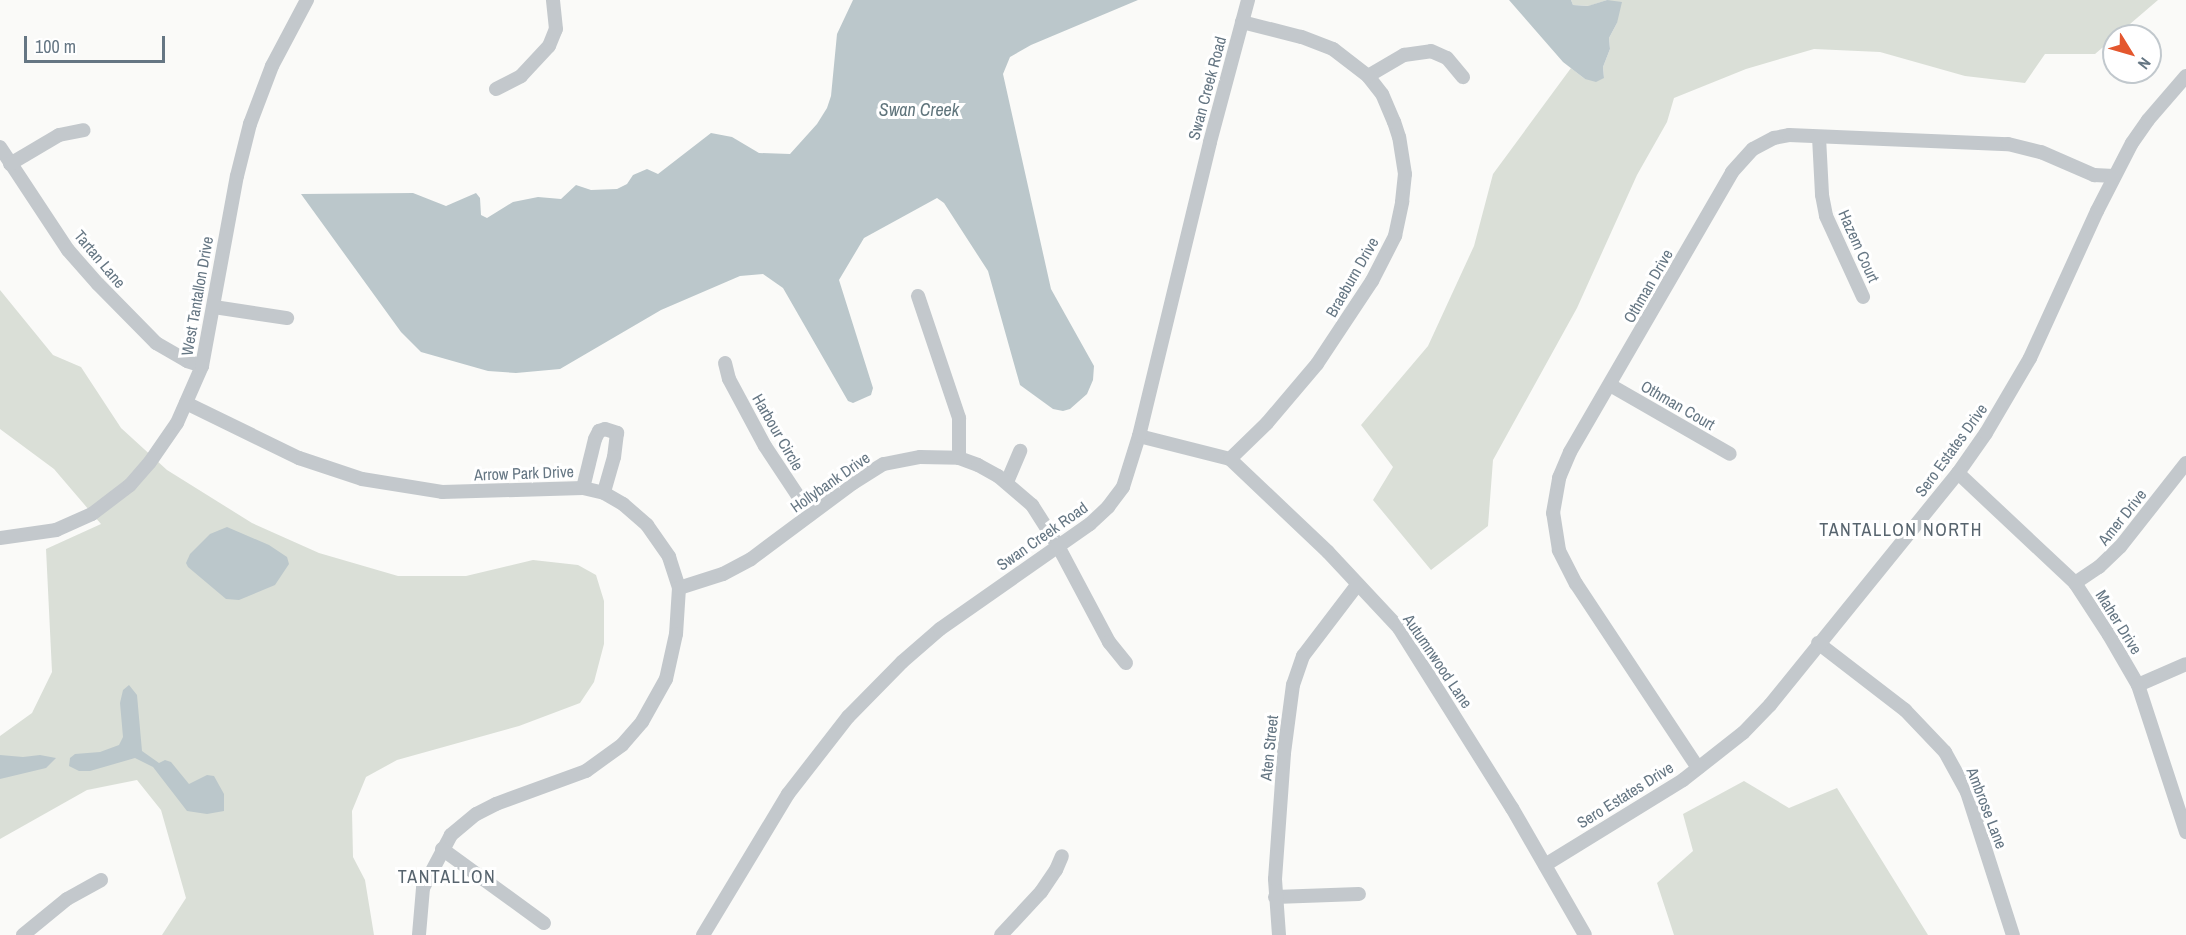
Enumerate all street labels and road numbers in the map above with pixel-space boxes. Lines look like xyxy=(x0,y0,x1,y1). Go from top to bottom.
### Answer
street label: Swan Creek Road xyxy=(1184,34,1230,142)
street label: Hazem Court xyxy=(1835,207,1883,285)
street label: Tartan Lane xyxy=(70,226,130,292)
street label: Braeburn Drive xyxy=(1321,234,1383,320)
street label: West Tantallon Drive xyxy=(177,235,217,357)
street label: Othman Drive xyxy=(1619,246,1677,326)
street label: Othman Court xyxy=(1638,376,1718,434)
street label: Harbour Circle xyxy=(748,390,808,474)
street label: Sero Estates Drive xyxy=(1911,400,1991,500)
street label: Hollybank Drive xyxy=(787,448,873,516)
street label: Arrow Park Drive xyxy=(474,462,574,484)
street label: Amer Drive xyxy=(2094,485,2150,549)
street label: Swan Creek Road xyxy=(993,498,1091,574)
street label: Maher Drive xyxy=(2092,586,2146,658)
street label: Autumnwood Lane xyxy=(1399,610,1477,712)
street label: Aten Street xyxy=(1256,714,1282,782)
street label: Sero Estates Drive xyxy=(1573,758,1677,832)
street label: Ambrose Lane xyxy=(1963,765,2011,851)

